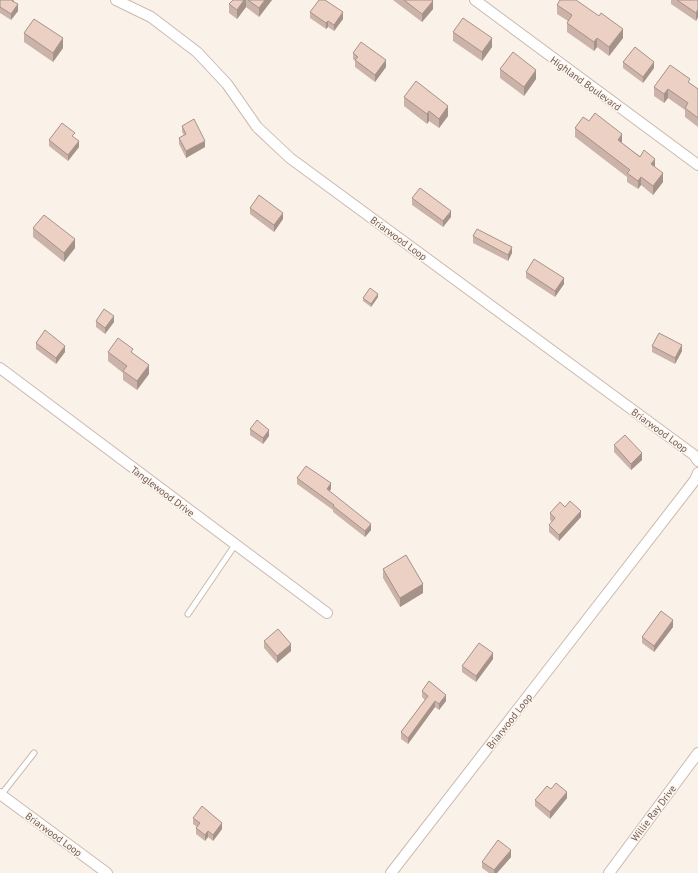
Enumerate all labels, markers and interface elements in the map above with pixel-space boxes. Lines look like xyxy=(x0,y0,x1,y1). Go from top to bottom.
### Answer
street label: Highland Boulevard xyxy=(548,53,624,114)
street label: Briarwood Loop xyxy=(368,213,430,263)
street label: Briarwood Loop xyxy=(629,405,691,455)
street label: Tanglewood Drive xyxy=(128,463,197,520)
street label: Briarwood Loop xyxy=(484,691,535,752)
street label: Willie Ray Drive xyxy=(628,782,679,844)
street label: Briarwood Loop xyxy=(23,809,85,859)

